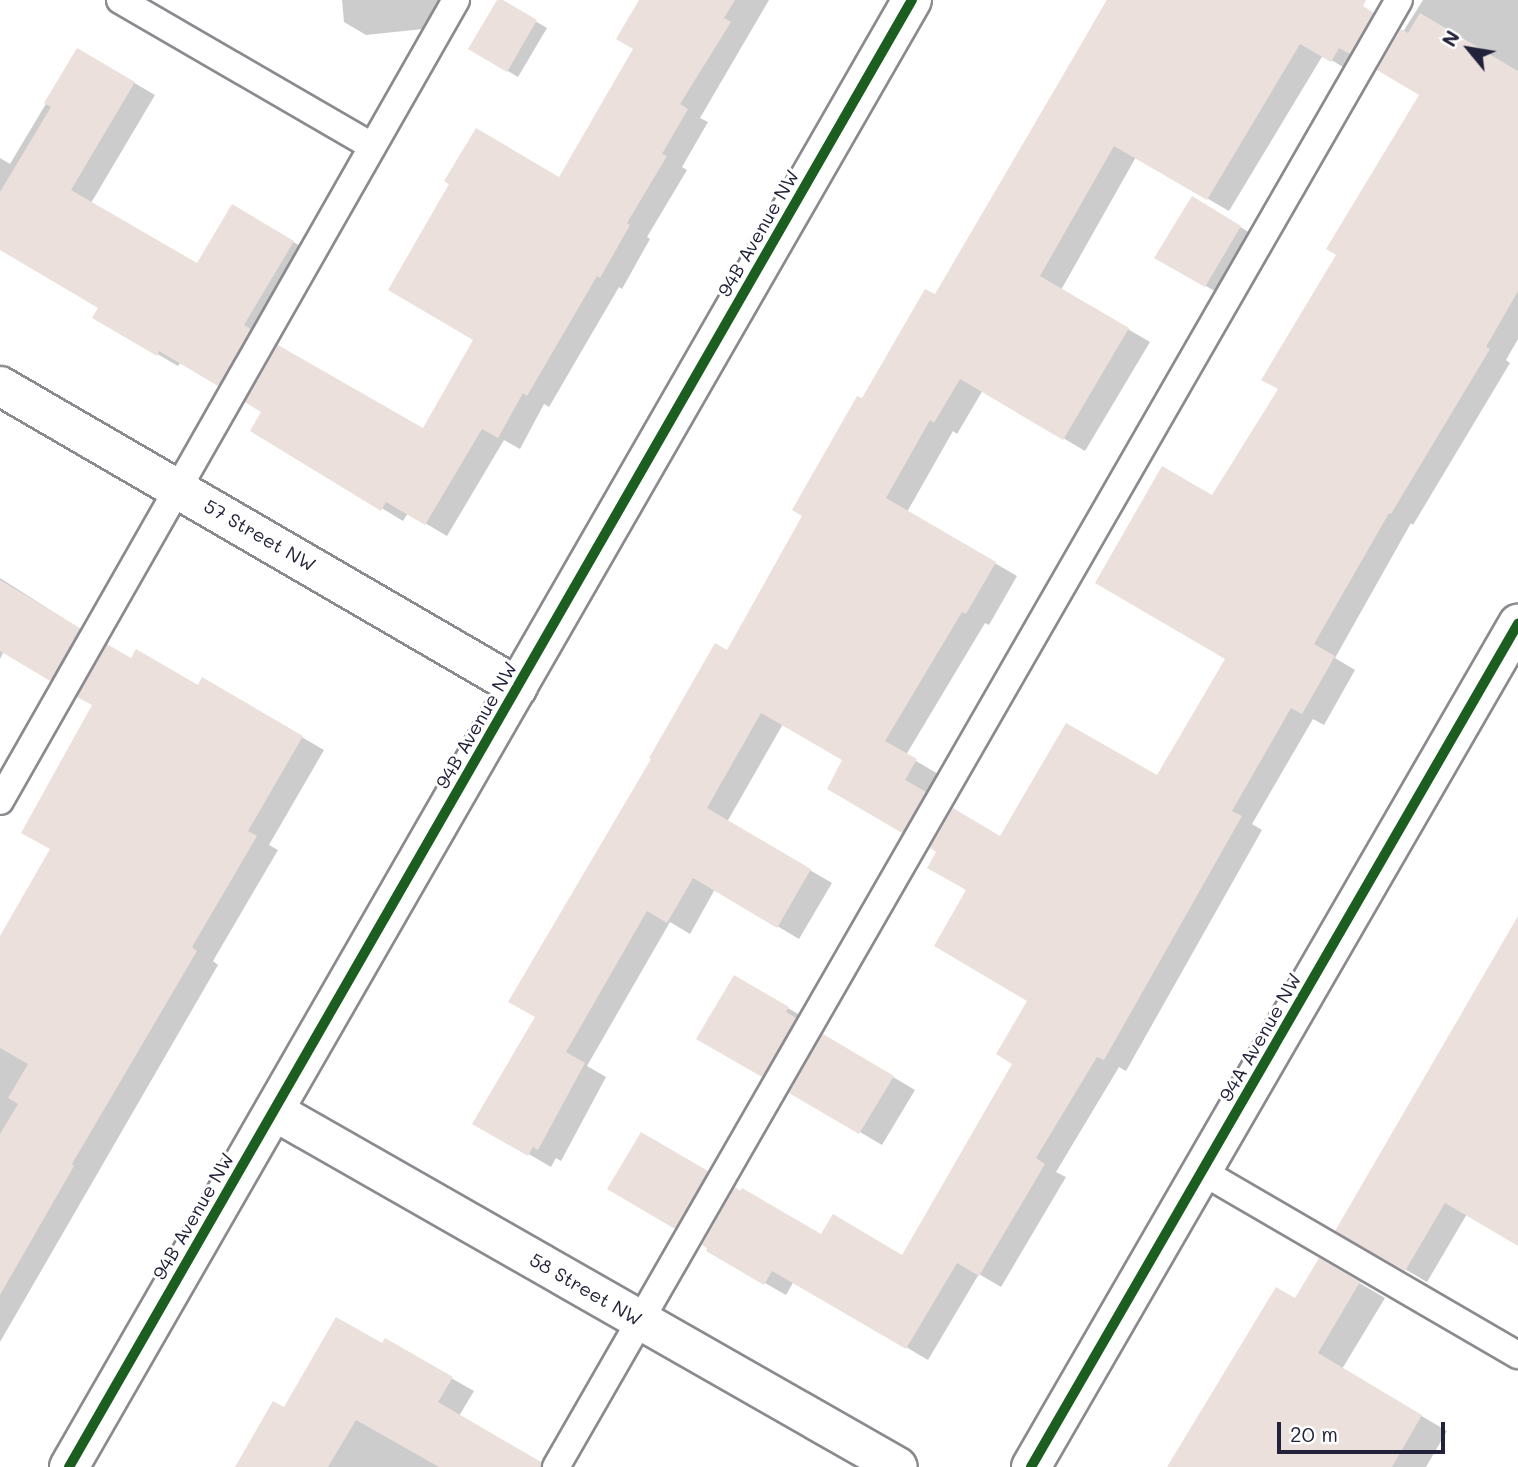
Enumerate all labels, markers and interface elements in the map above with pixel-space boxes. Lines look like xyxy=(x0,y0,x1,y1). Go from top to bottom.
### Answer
north arrow xyxy=(1434,14,1504,84)
text: N xyxy=(1436,26,1465,51)
street label: 94B Avenue NW xyxy=(712,165,804,301)
street label: 57 Street NW xyxy=(200,494,320,576)
street label: 94B Avenue NW xyxy=(430,657,522,793)
street label: 94A Avenue NW xyxy=(1214,969,1306,1105)
street label: 94B Avenue NW xyxy=(147,1148,239,1284)
street label: 58 Street NW xyxy=(526,1248,646,1330)
scale bar xyxy=(1280,1408,1448,1452)
text: 20 m xyxy=(1290,1420,1338,1447)

